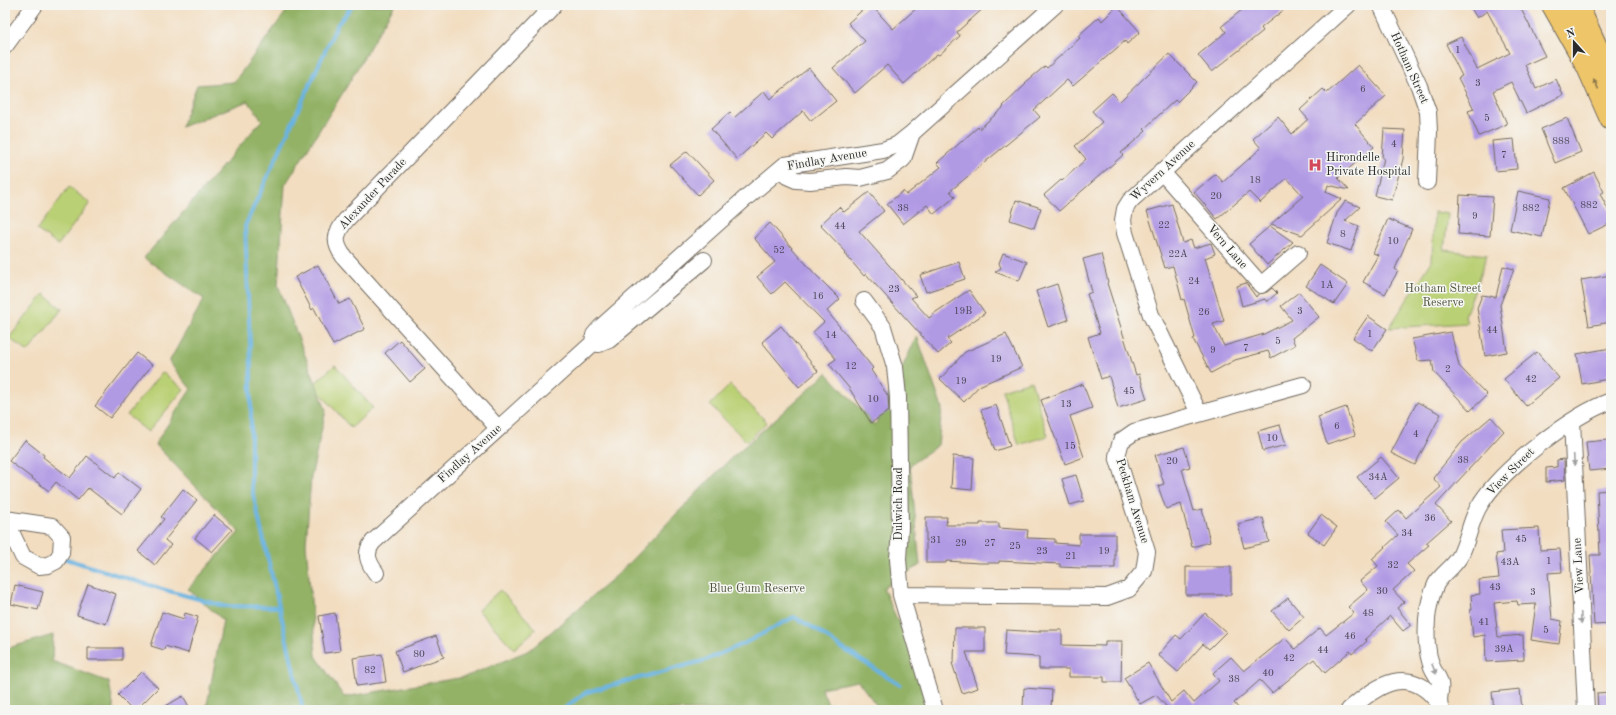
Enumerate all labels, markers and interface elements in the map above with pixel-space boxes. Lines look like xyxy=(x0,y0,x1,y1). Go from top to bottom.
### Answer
north arrow xyxy=(1554,22,1594,62)
text: N xyxy=(1565,27,1577,41)
street label: Hotham Street xyxy=(1388,30,1430,106)
house number: 1 xyxy=(1455,45,1461,55)
house number: 3 xyxy=(1475,78,1481,88)
one-way arrow xyxy=(1593,78,1599,89)
house number: 6 xyxy=(1360,84,1366,94)
house number: 5 xyxy=(1484,113,1490,123)
house number: 888 xyxy=(1552,136,1570,146)
street label: Wyvern Avenue xyxy=(1128,138,1198,204)
house number: 4 xyxy=(1391,139,1397,149)
street label: Findlay Avenue xyxy=(786,147,868,173)
house number: 7 xyxy=(1501,150,1507,160)
place label: Hirondelle Private Hospital xyxy=(1326,152,1411,178)
street label: Alexander Parade xyxy=(337,156,409,232)
hospital icon: Hirondelle Private Hospital xyxy=(1307,157,1323,173)
house number: 18 xyxy=(1249,175,1261,185)
house number: 20 xyxy=(1210,191,1222,201)
house number: 882 xyxy=(1580,200,1598,210)
house number: 38 xyxy=(897,203,909,213)
house number: 882 xyxy=(1522,203,1540,213)
house number: 9 xyxy=(1472,211,1478,221)
house number: 22 xyxy=(1158,220,1170,230)
house number: 44 xyxy=(834,221,846,231)
street label: Vern Lane xyxy=(1205,223,1250,272)
house number: 8 xyxy=(1340,229,1346,239)
house number: 10 xyxy=(1387,236,1399,246)
house number: 52 xyxy=(773,245,785,255)
house number: 22A xyxy=(1168,249,1188,259)
house number: 24 xyxy=(1188,276,1200,286)
house number: 1A xyxy=(1320,280,1334,290)
park label: Hotham Street Reserve xyxy=(1405,283,1481,309)
house number: 23 xyxy=(888,284,900,294)
house number: 16 xyxy=(812,291,824,301)
house number: 19B xyxy=(954,306,972,316)
house number: 3 xyxy=(1297,306,1303,316)
house number: 26 xyxy=(1198,307,1210,317)
house number: 44 xyxy=(1486,325,1498,335)
house number: 1 xyxy=(1367,329,1373,339)
house number: 14 xyxy=(825,330,837,340)
house number: 5 xyxy=(1275,336,1281,346)
house number: 7 xyxy=(1243,343,1249,353)
house number: 9 xyxy=(1210,345,1216,355)
house number: 19 xyxy=(990,354,1002,364)
house number: 12 xyxy=(845,361,857,371)
house number: 2 xyxy=(1445,364,1451,374)
house number: 42 xyxy=(1525,374,1537,384)
house number: 19 xyxy=(955,376,967,386)
house number: 45 xyxy=(1123,386,1135,396)
house number: 10 xyxy=(867,394,879,404)
house number: 13 xyxy=(1060,399,1072,409)
house number: 6 xyxy=(1334,421,1340,431)
street label: Findlay Avenue xyxy=(436,422,504,486)
house number: 4 xyxy=(1413,429,1419,439)
house number: 10 xyxy=(1266,433,1278,443)
house number: 15 xyxy=(1064,441,1076,451)
street label: View Street xyxy=(1485,446,1537,498)
one-way arrow xyxy=(1571,454,1577,467)
house number: 38 xyxy=(1457,455,1469,465)
house number: 20 xyxy=(1166,456,1178,466)
street label: Peckham Avenue xyxy=(1113,457,1151,545)
street label: Dulwich Road xyxy=(893,467,905,541)
house number: 34A xyxy=(1368,472,1388,482)
house number: 36 xyxy=(1424,513,1436,523)
house number: 34 xyxy=(1401,528,1413,538)
house number: 45 xyxy=(1515,534,1527,544)
house number: 31 xyxy=(930,535,942,545)
street label: View Lane xyxy=(1572,537,1586,594)
house number: 29 xyxy=(955,538,967,548)
house number: 27 xyxy=(984,538,996,548)
house number: 25 xyxy=(1009,541,1021,551)
house number: 23 xyxy=(1036,546,1048,556)
house number: 19 xyxy=(1098,546,1110,556)
house number: 21 xyxy=(1065,551,1077,561)
house number: 1 xyxy=(1546,556,1552,566)
house number: 43A xyxy=(1500,557,1520,567)
house number: 32 xyxy=(1387,560,1399,570)
house number: 43 xyxy=(1489,582,1501,592)
park label: Blue Gum Reserve xyxy=(709,583,805,595)
house number: 30 xyxy=(1376,586,1388,596)
house number: 3 xyxy=(1530,587,1536,597)
house number: 48 xyxy=(1362,608,1374,618)
one-way arrow xyxy=(1578,612,1585,624)
house number: 41 xyxy=(1478,617,1490,627)
house number: 5 xyxy=(1543,625,1549,635)
house number: 46 xyxy=(1344,631,1356,641)
house number: 39A xyxy=(1494,644,1514,654)
house number: 44 xyxy=(1317,645,1329,655)
house number: 80 xyxy=(413,649,425,659)
house number: 42 xyxy=(1283,653,1295,663)
one-way arrow xyxy=(1431,664,1437,675)
house number: 82 xyxy=(364,665,376,675)
house number: 40 xyxy=(1262,668,1274,678)
house number: 38 xyxy=(1228,674,1240,684)

